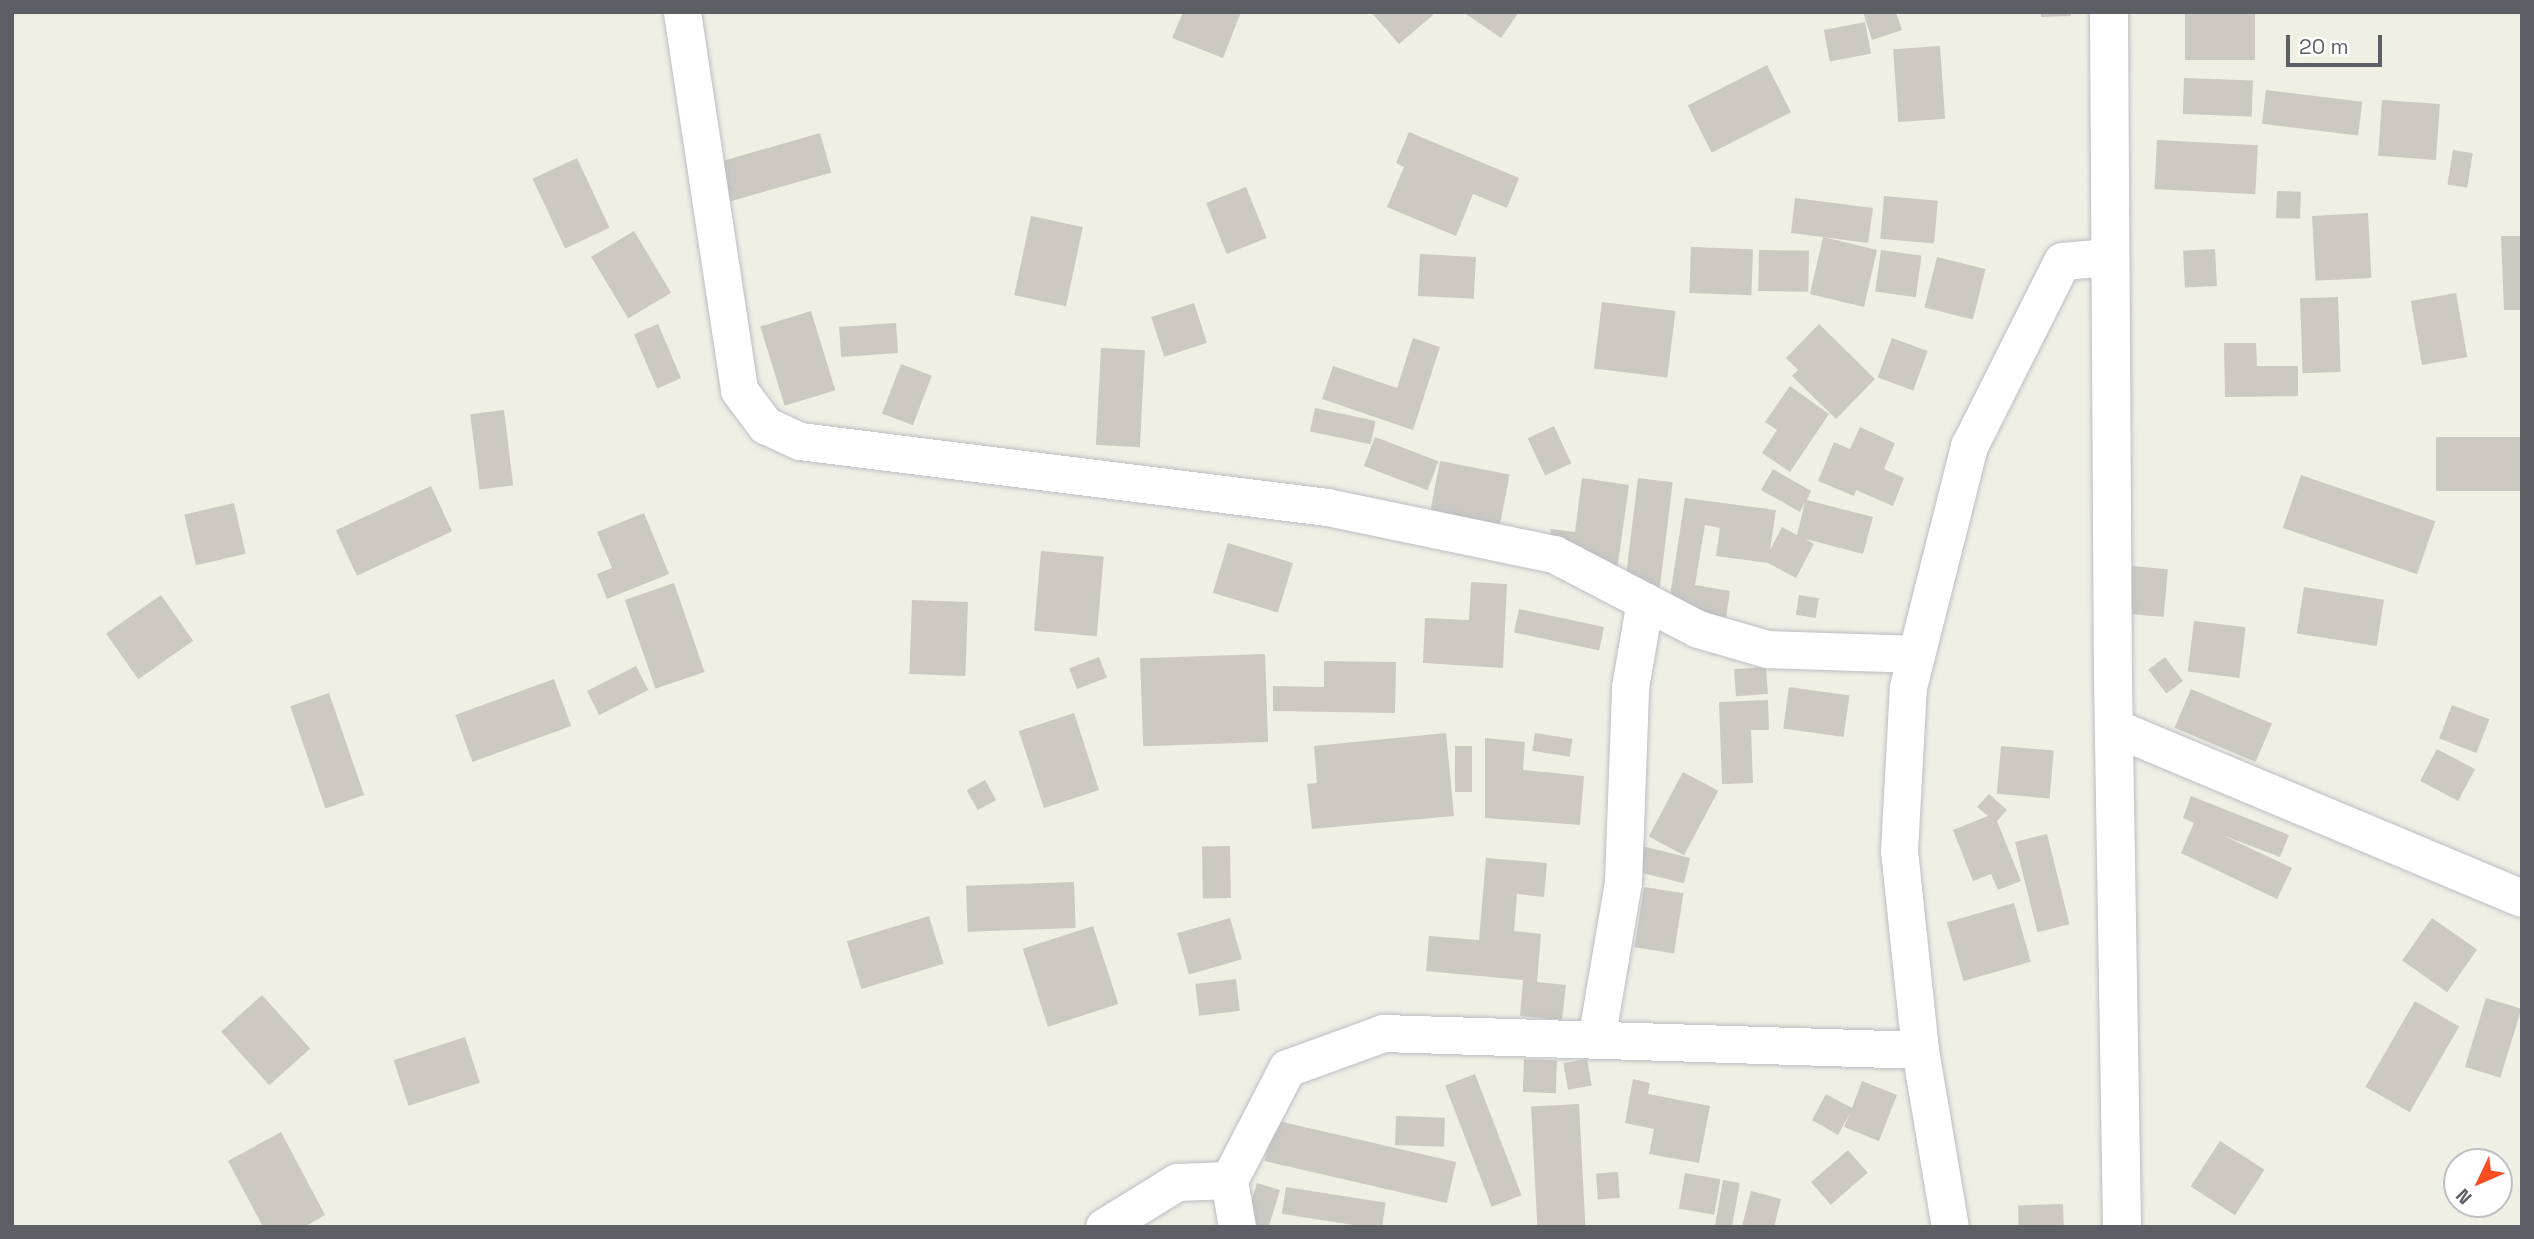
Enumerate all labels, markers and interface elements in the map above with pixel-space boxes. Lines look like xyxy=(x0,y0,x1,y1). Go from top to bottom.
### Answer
scale bar xyxy=(2289,21,2385,65)
text: 20 m xyxy=(2299,33,2349,60)
north arrow xyxy=(2443,1148,2513,1218)
text: N xyxy=(2451,1183,2477,1210)

